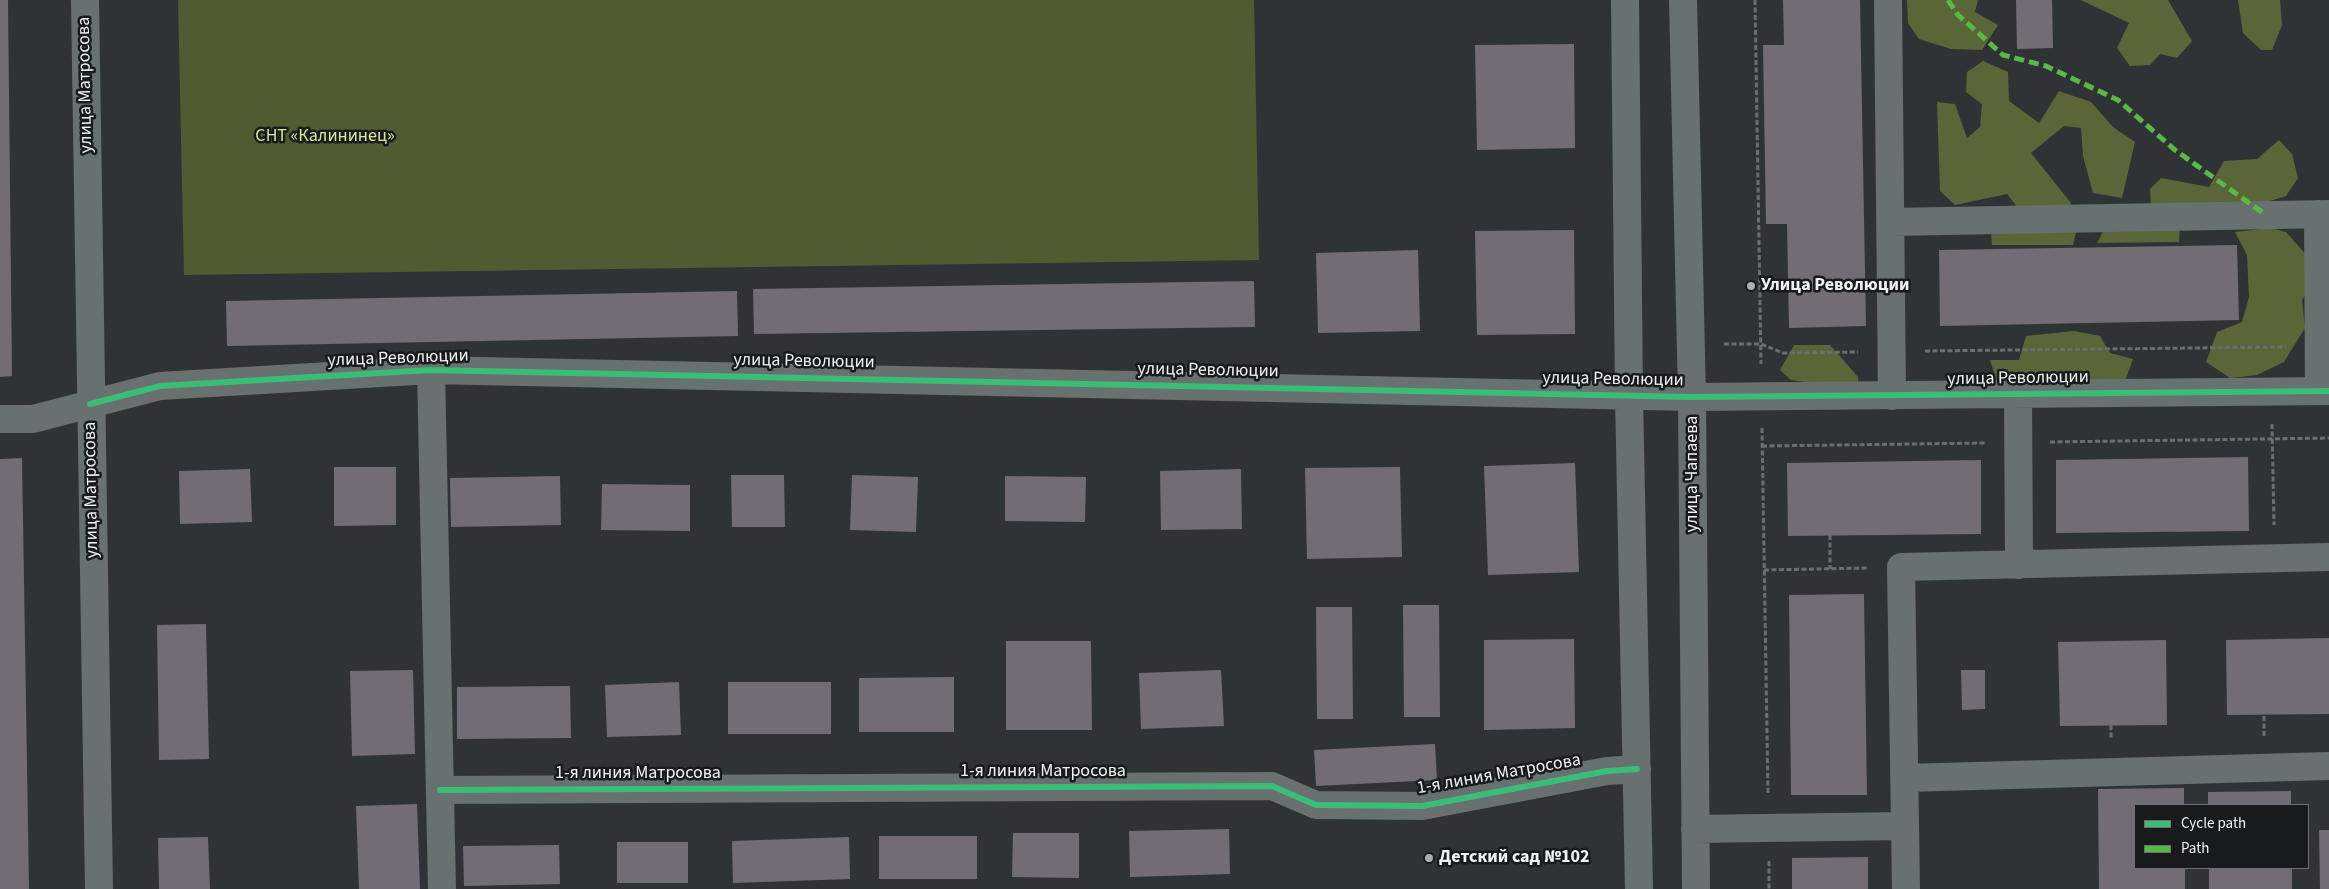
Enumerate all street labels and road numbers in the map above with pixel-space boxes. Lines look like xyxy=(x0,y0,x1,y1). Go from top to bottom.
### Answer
street label: улица Матросова xyxy=(74,17,98,153)
street label: улица Революции xyxy=(327,346,469,372)
street label: улица Революции xyxy=(733,350,875,374)
street label: улица Революции xyxy=(1137,359,1279,383)
street label: улица Революции xyxy=(1947,367,2089,391)
street label: улица Революции xyxy=(1542,368,1684,392)
street label: улица Чапаева xyxy=(1682,416,1704,532)
street label: улица Матросова xyxy=(80,422,104,558)
street label: 1-я линия Матросова xyxy=(1415,750,1583,800)
street label: 1-я линия Матросова xyxy=(960,761,1126,783)
street label: 1-я линия Матросова xyxy=(555,763,721,785)

